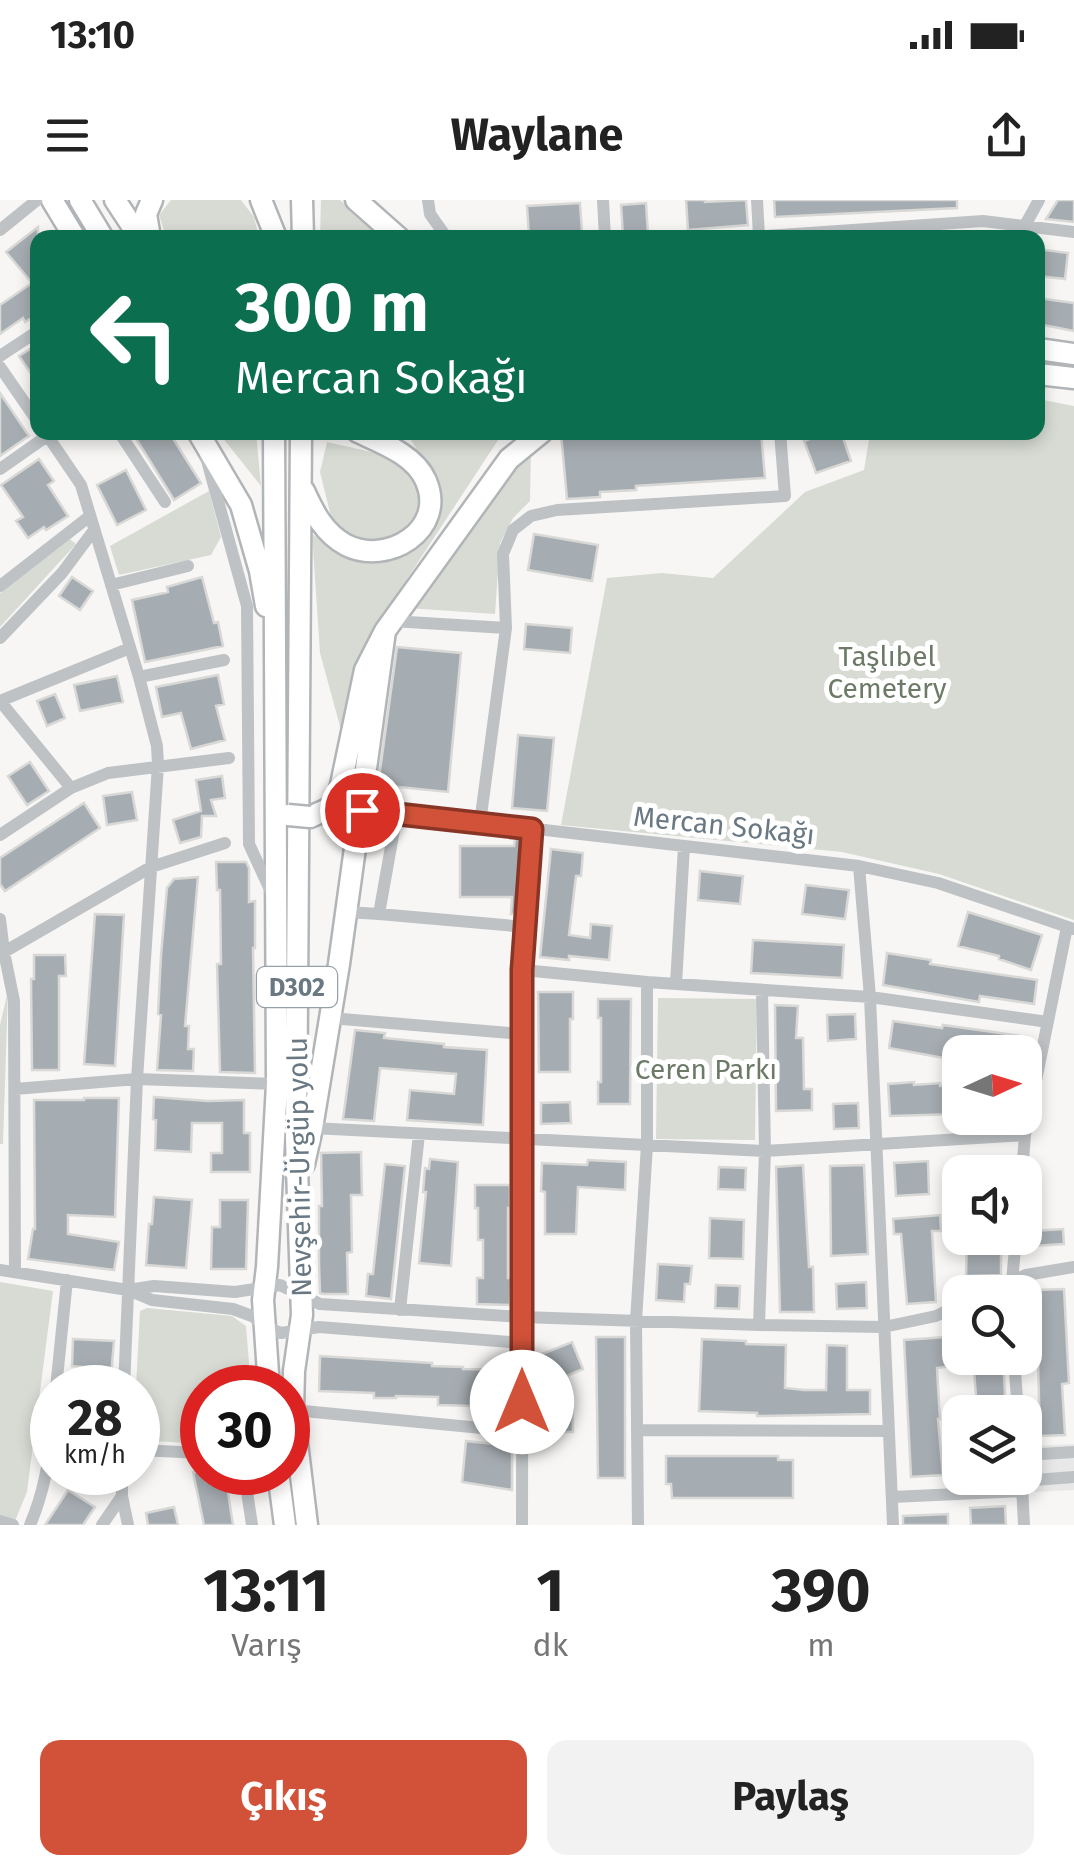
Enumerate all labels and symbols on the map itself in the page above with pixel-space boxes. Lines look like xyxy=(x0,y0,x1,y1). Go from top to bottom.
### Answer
park label: Taşlıbel Cemetery xyxy=(827,640,947,705)
pin xyxy=(320,768,405,853)
street label: Mercan Sokağı xyxy=(632,800,816,851)
road number: D302 xyxy=(257,967,337,1007)
north arrow xyxy=(942,1035,1042,1135)
street label: Nevşehir-Ürgüp yolu xyxy=(281,1037,318,1297)
park label: Ceren Parkı xyxy=(635,1053,777,1086)
position arrow xyxy=(470,1350,574,1454)
speed limit sign: 30 xyxy=(180,1365,310,1495)

